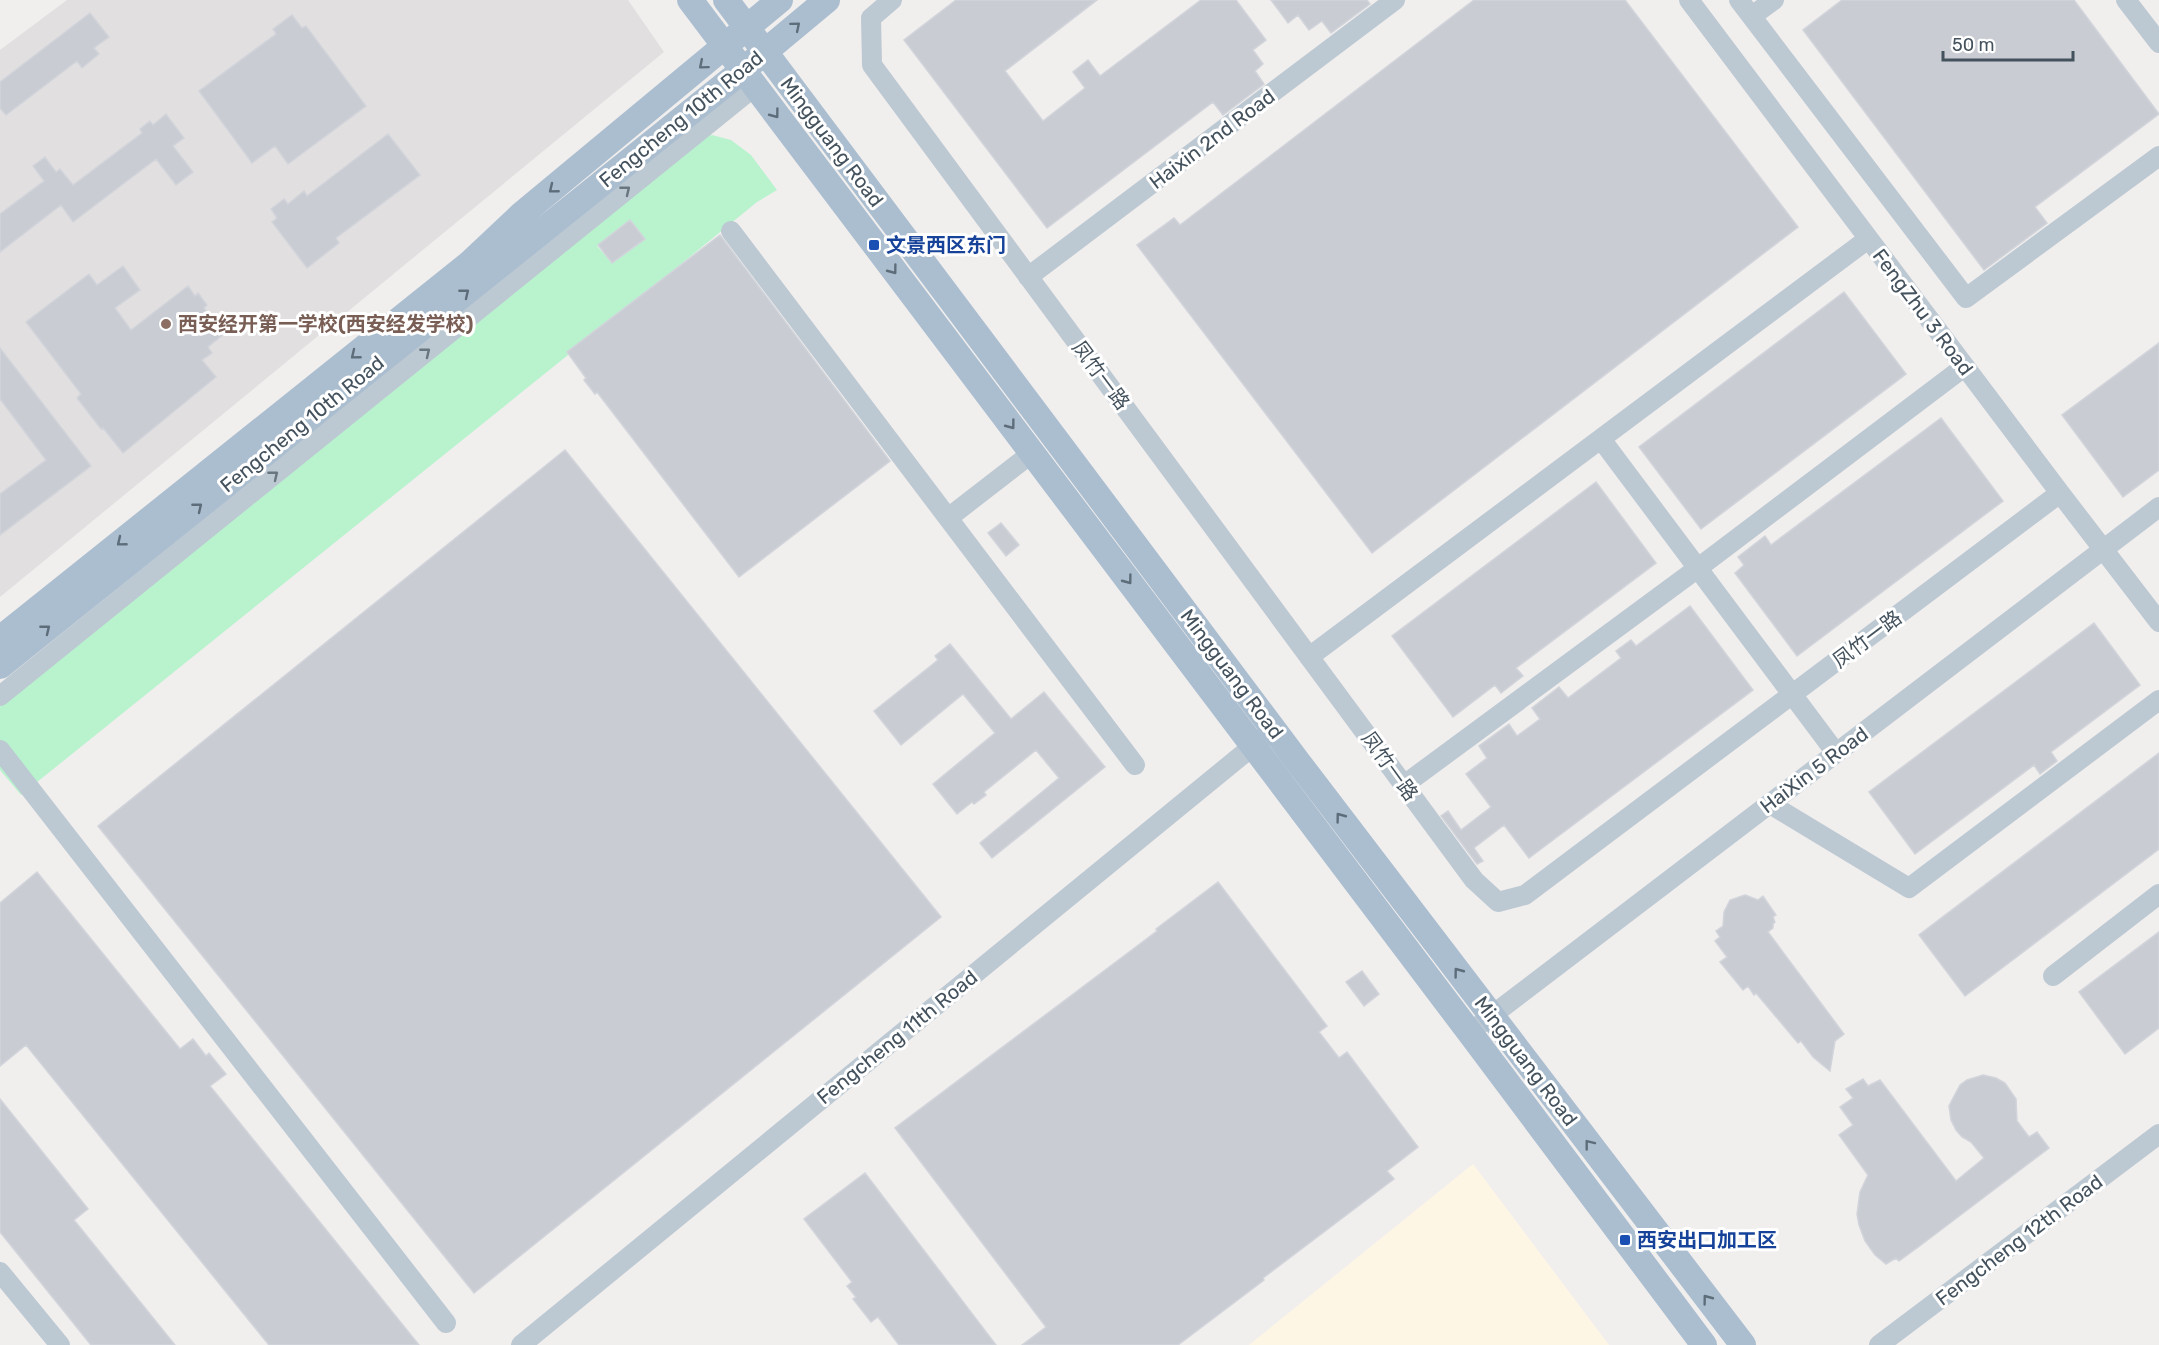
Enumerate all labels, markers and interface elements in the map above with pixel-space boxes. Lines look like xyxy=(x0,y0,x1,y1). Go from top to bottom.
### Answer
one-way arrow xyxy=(789,22,800,33)
scale bar xyxy=(1943,24,2074,62)
text: 50 m xyxy=(1952,34,1995,56)
street label: Fengcheng 10th Road xyxy=(594,46,768,192)
one-way arrow xyxy=(699,57,710,68)
street label: Mingguang Road xyxy=(775,72,889,212)
street label: Haixin 2nd Road xyxy=(1145,84,1279,194)
one-way arrow xyxy=(768,108,779,119)
one-way arrow xyxy=(549,181,560,192)
one-way arrow xyxy=(620,186,631,197)
place label: 文景西区东门 xyxy=(886,233,1006,257)
marker: 文景西区东门 xyxy=(867,238,881,252)
street label: FengZhu 3 Road xyxy=(1868,244,1978,380)
one-way arrow xyxy=(886,263,897,274)
one-way arrow xyxy=(458,290,469,301)
place label: 西安经开第一学校(西安经发学校) xyxy=(178,312,473,336)
marker: 西安经开第一学校(西安经发学校) xyxy=(159,317,173,331)
street label: 凤竹一路 xyxy=(1067,336,1135,414)
one-way arrow xyxy=(351,347,362,358)
one-way arrow xyxy=(419,349,430,360)
street label: Fengcheng 10th Road xyxy=(215,351,389,497)
one-way arrow xyxy=(1003,418,1014,429)
one-way arrow xyxy=(267,471,278,482)
one-way arrow xyxy=(191,503,202,514)
one-way arrow xyxy=(117,535,128,546)
one-way arrow xyxy=(1121,574,1132,585)
street label: Mingguang Road xyxy=(1175,604,1289,744)
street label: 凤竹一路 xyxy=(1828,605,1906,673)
one-way arrow xyxy=(39,625,50,636)
street label: HaiXin 5 Road xyxy=(1755,722,1873,818)
street label: 凤竹一路 xyxy=(1357,727,1423,805)
one-way arrow xyxy=(1336,812,1347,823)
street label: Fengcheng 11th Road xyxy=(812,965,982,1109)
one-way arrow xyxy=(1454,968,1465,979)
street label: Mingguang Road xyxy=(1469,991,1583,1131)
one-way arrow xyxy=(1585,1139,1596,1150)
street label: Fengcheng 12th Road xyxy=(1931,1169,2107,1311)
place label: 西安出口加工区 xyxy=(1637,1228,1777,1252)
marker: 西安出口加工区 xyxy=(1618,1233,1632,1247)
one-way arrow xyxy=(1704,1294,1715,1305)

